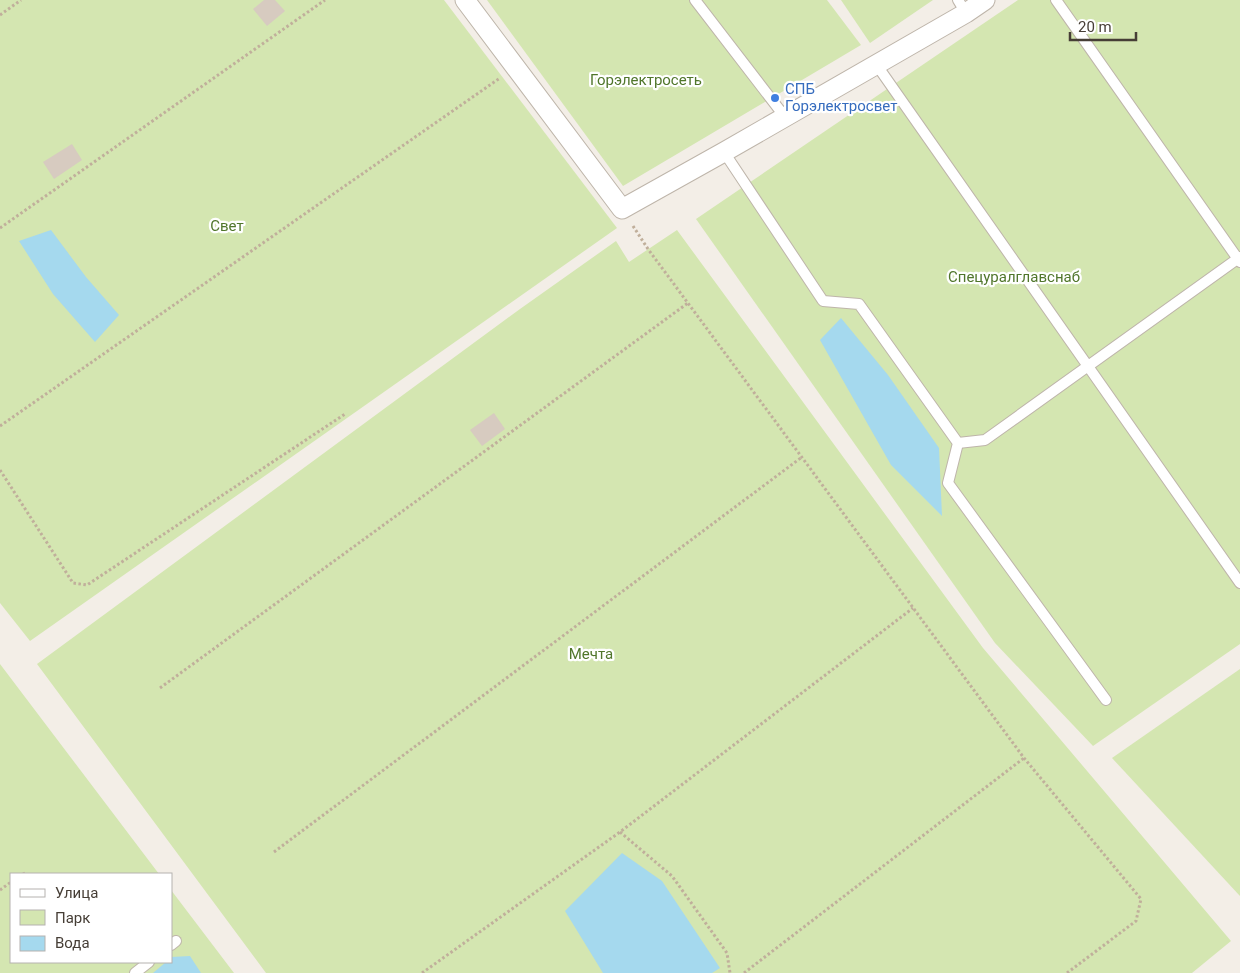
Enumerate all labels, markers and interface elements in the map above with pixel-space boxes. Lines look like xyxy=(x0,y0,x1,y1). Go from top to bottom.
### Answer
scale bar xyxy=(1070,10,1136,42)
text: 20 m xyxy=(1078,18,1112,36)
park label: Горэлектросеть xyxy=(590,71,702,89)
place label: СПБ Горэлектросвет xyxy=(785,80,897,115)
marker: СПБ Горэлектросвет xyxy=(769,92,781,104)
park label: Свет xyxy=(210,217,244,235)
park label: Спецуралглавснаб xyxy=(948,268,1080,286)
park label: Мечта xyxy=(569,645,613,663)
legend xyxy=(10,873,172,963)
text: Улица xyxy=(55,884,98,902)
text: Парк xyxy=(55,909,90,927)
text: Вода xyxy=(55,934,90,952)

